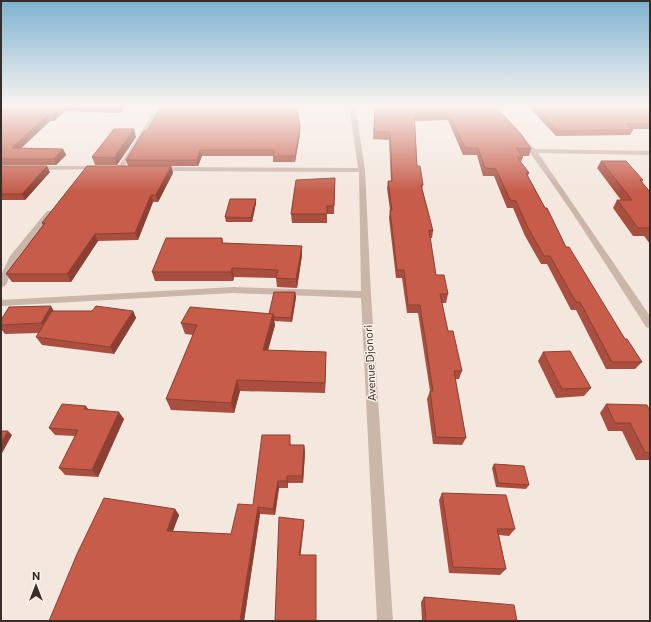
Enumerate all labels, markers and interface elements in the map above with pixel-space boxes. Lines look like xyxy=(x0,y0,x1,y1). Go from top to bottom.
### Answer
street label: Avenue Djonori xyxy=(361,324,378,401)
north arrow xyxy=(16,566,56,606)
text: N xyxy=(32,569,40,582)

